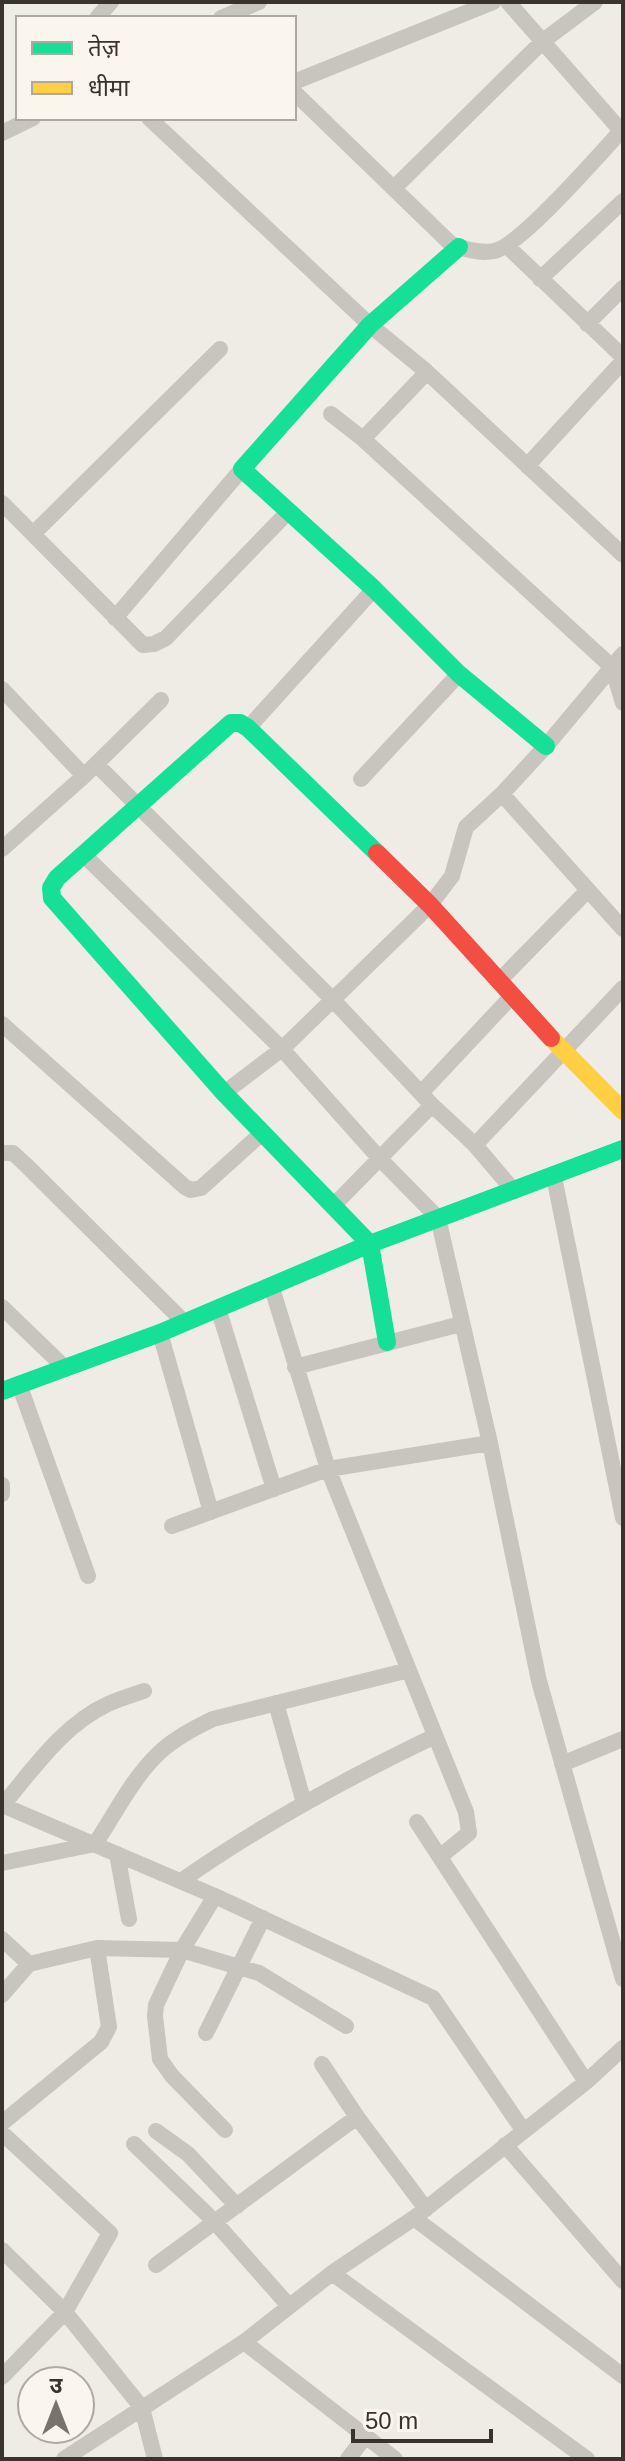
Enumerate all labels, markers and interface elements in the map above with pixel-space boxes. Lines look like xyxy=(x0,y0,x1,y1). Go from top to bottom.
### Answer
legend xyxy=(16,16,296,120)
text: तेज़ xyxy=(88,34,121,61)
text: धीमा xyxy=(88,74,130,101)
north arrow xyxy=(16,2365,96,2445)
text: उ xyxy=(50,2373,64,2398)
scale bar xyxy=(353,2393,491,2443)
text: 50 m xyxy=(365,2407,418,2434)

